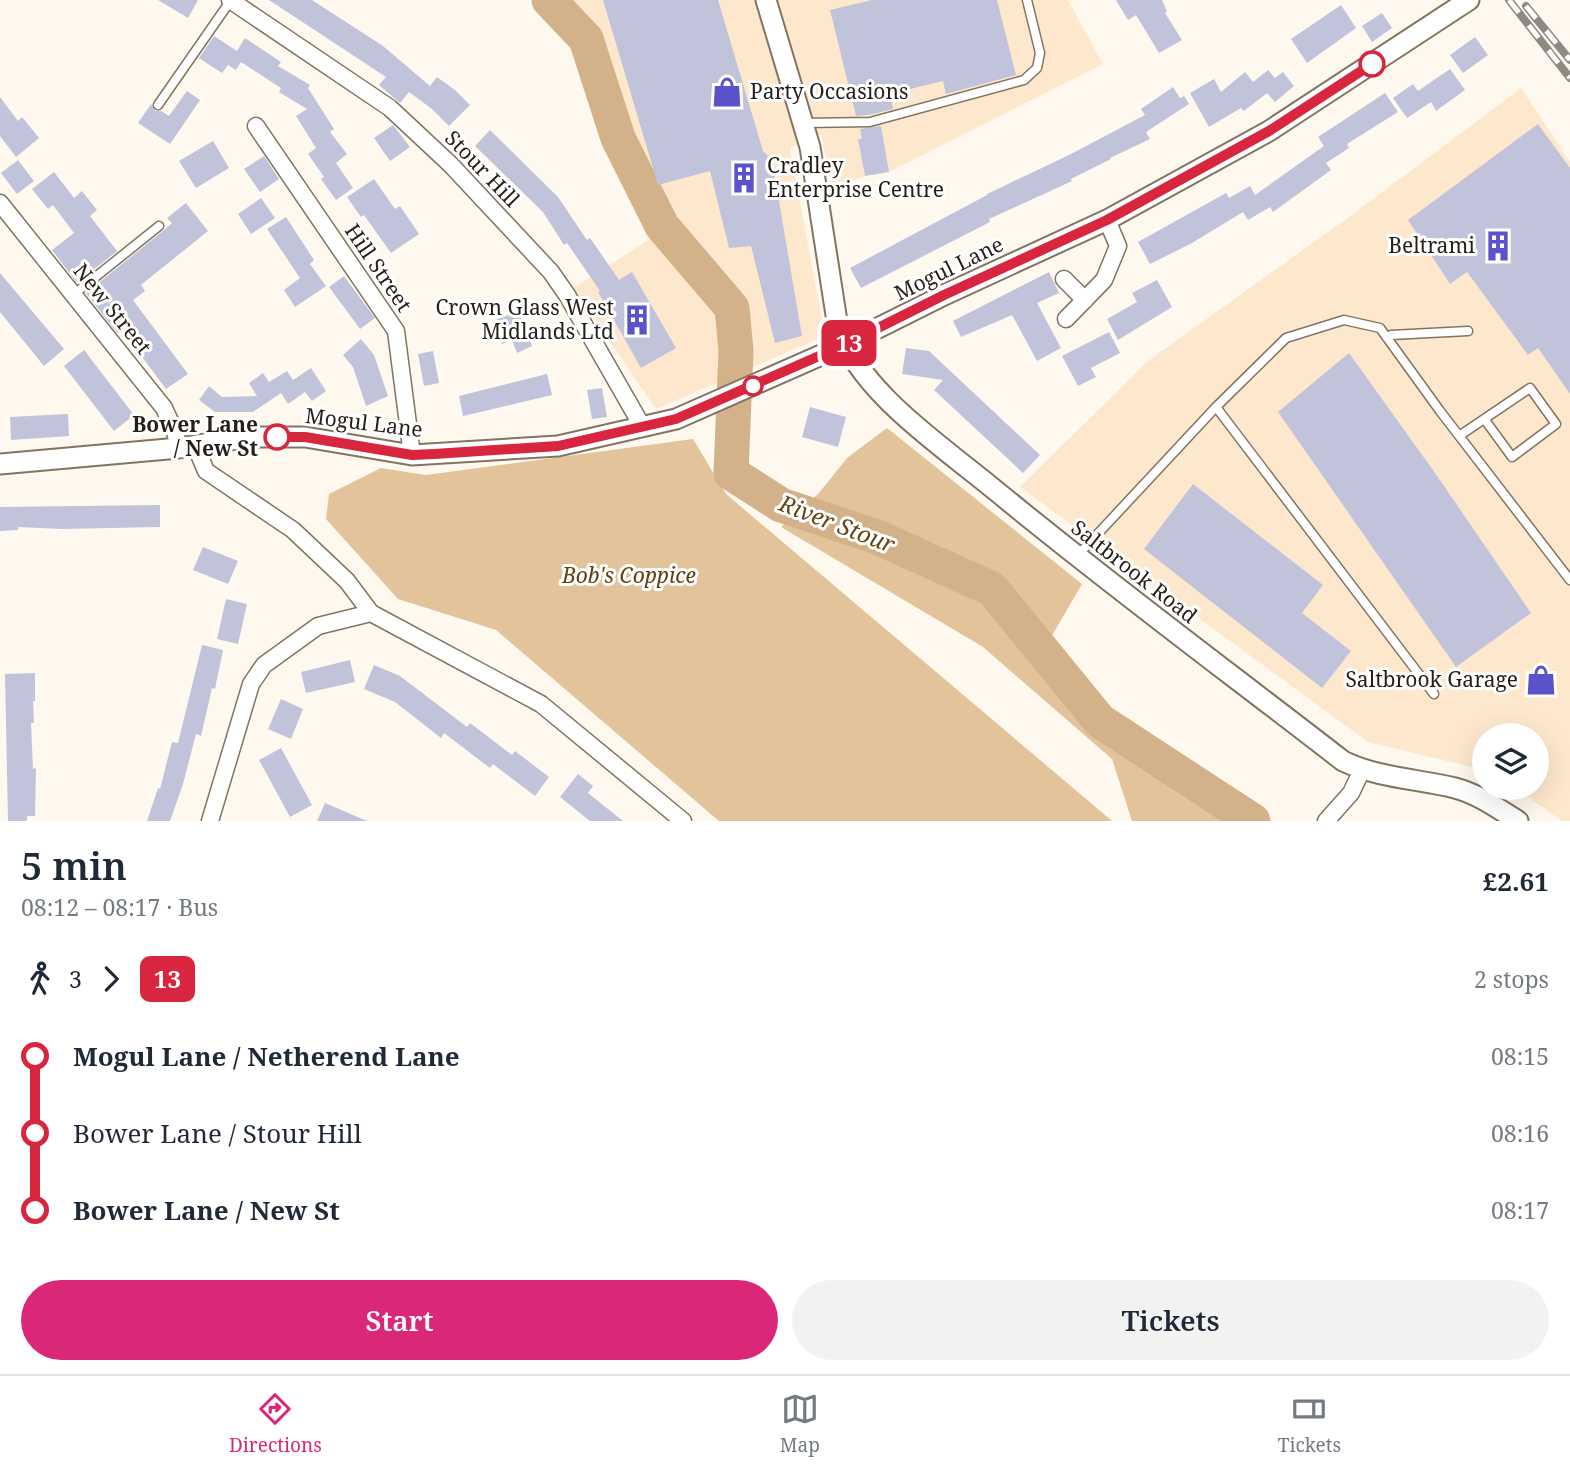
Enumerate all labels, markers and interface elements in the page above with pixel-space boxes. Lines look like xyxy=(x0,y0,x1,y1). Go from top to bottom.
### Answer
unlabelled marker xyxy=(1359,51,1385,77)
shop icon: Party Occasions xyxy=(710,75,744,109)
place label: Party Occasions xyxy=(750,77,909,105)
street label: Stour Hill xyxy=(439,124,526,213)
place label: Cradley Enterprise Centre xyxy=(767,151,944,203)
building icon: Cradley Enterprise Centre xyxy=(727,161,761,195)
street label: Hill Street xyxy=(339,218,419,317)
building icon: Beltrami xyxy=(1481,229,1515,263)
street label: Mogul Lane xyxy=(889,230,1008,307)
place label: Beltrami xyxy=(1388,231,1475,259)
street label: New Street xyxy=(67,257,158,360)
place label: Crown Glass West Midlands Ltd xyxy=(435,293,614,345)
building icon: Crown Glass West Midlands Ltd xyxy=(620,303,654,337)
line badge: 13 xyxy=(818,320,880,366)
text: 13 xyxy=(835,326,863,359)
unlabelled marker xyxy=(743,376,763,396)
street label: Mogul Lane xyxy=(304,401,424,443)
place label: Bower Lane / New St xyxy=(132,410,258,462)
marker: Bower Lane / New St xyxy=(264,424,290,450)
water label: River Stour xyxy=(774,486,900,560)
street label: Saltbrook Road xyxy=(1066,513,1203,629)
park label: Bob's Coppice xyxy=(561,561,696,589)
shop icon: Saltbrook Garage xyxy=(1524,663,1558,697)
place label: Saltbrook Garage xyxy=(1345,665,1518,693)
map controls xyxy=(1472,723,1549,800)
button: layers xyxy=(1472,723,1549,800)
text: 5 min xyxy=(21,839,127,891)
text: £2.61 xyxy=(1483,863,1549,899)
text: 08:12 – 08:17 · Bus xyxy=(21,891,218,923)
icon: walk xyxy=(21,960,59,998)
icon: forward xyxy=(92,960,130,998)
text: 13 xyxy=(154,962,181,995)
text: 3 xyxy=(69,963,82,995)
text: 2 stops xyxy=(1474,963,1549,995)
text: Mogul Lane / Netherend Lane xyxy=(73,1038,460,1074)
text: 08:15 xyxy=(1491,1040,1549,1072)
text: Bower Lane / Stour Hill xyxy=(73,1115,362,1151)
text: 08:16 xyxy=(1491,1117,1549,1149)
text: Bower Lane / New St xyxy=(73,1192,340,1228)
text: 08:17 xyxy=(1491,1194,1549,1226)
button: Start xyxy=(21,1280,778,1360)
button: Tickets xyxy=(792,1280,1549,1360)
tab: Directions xyxy=(229,1390,322,1458)
tab: Map xyxy=(780,1390,820,1458)
tab: Tickets xyxy=(1278,1390,1341,1458)

